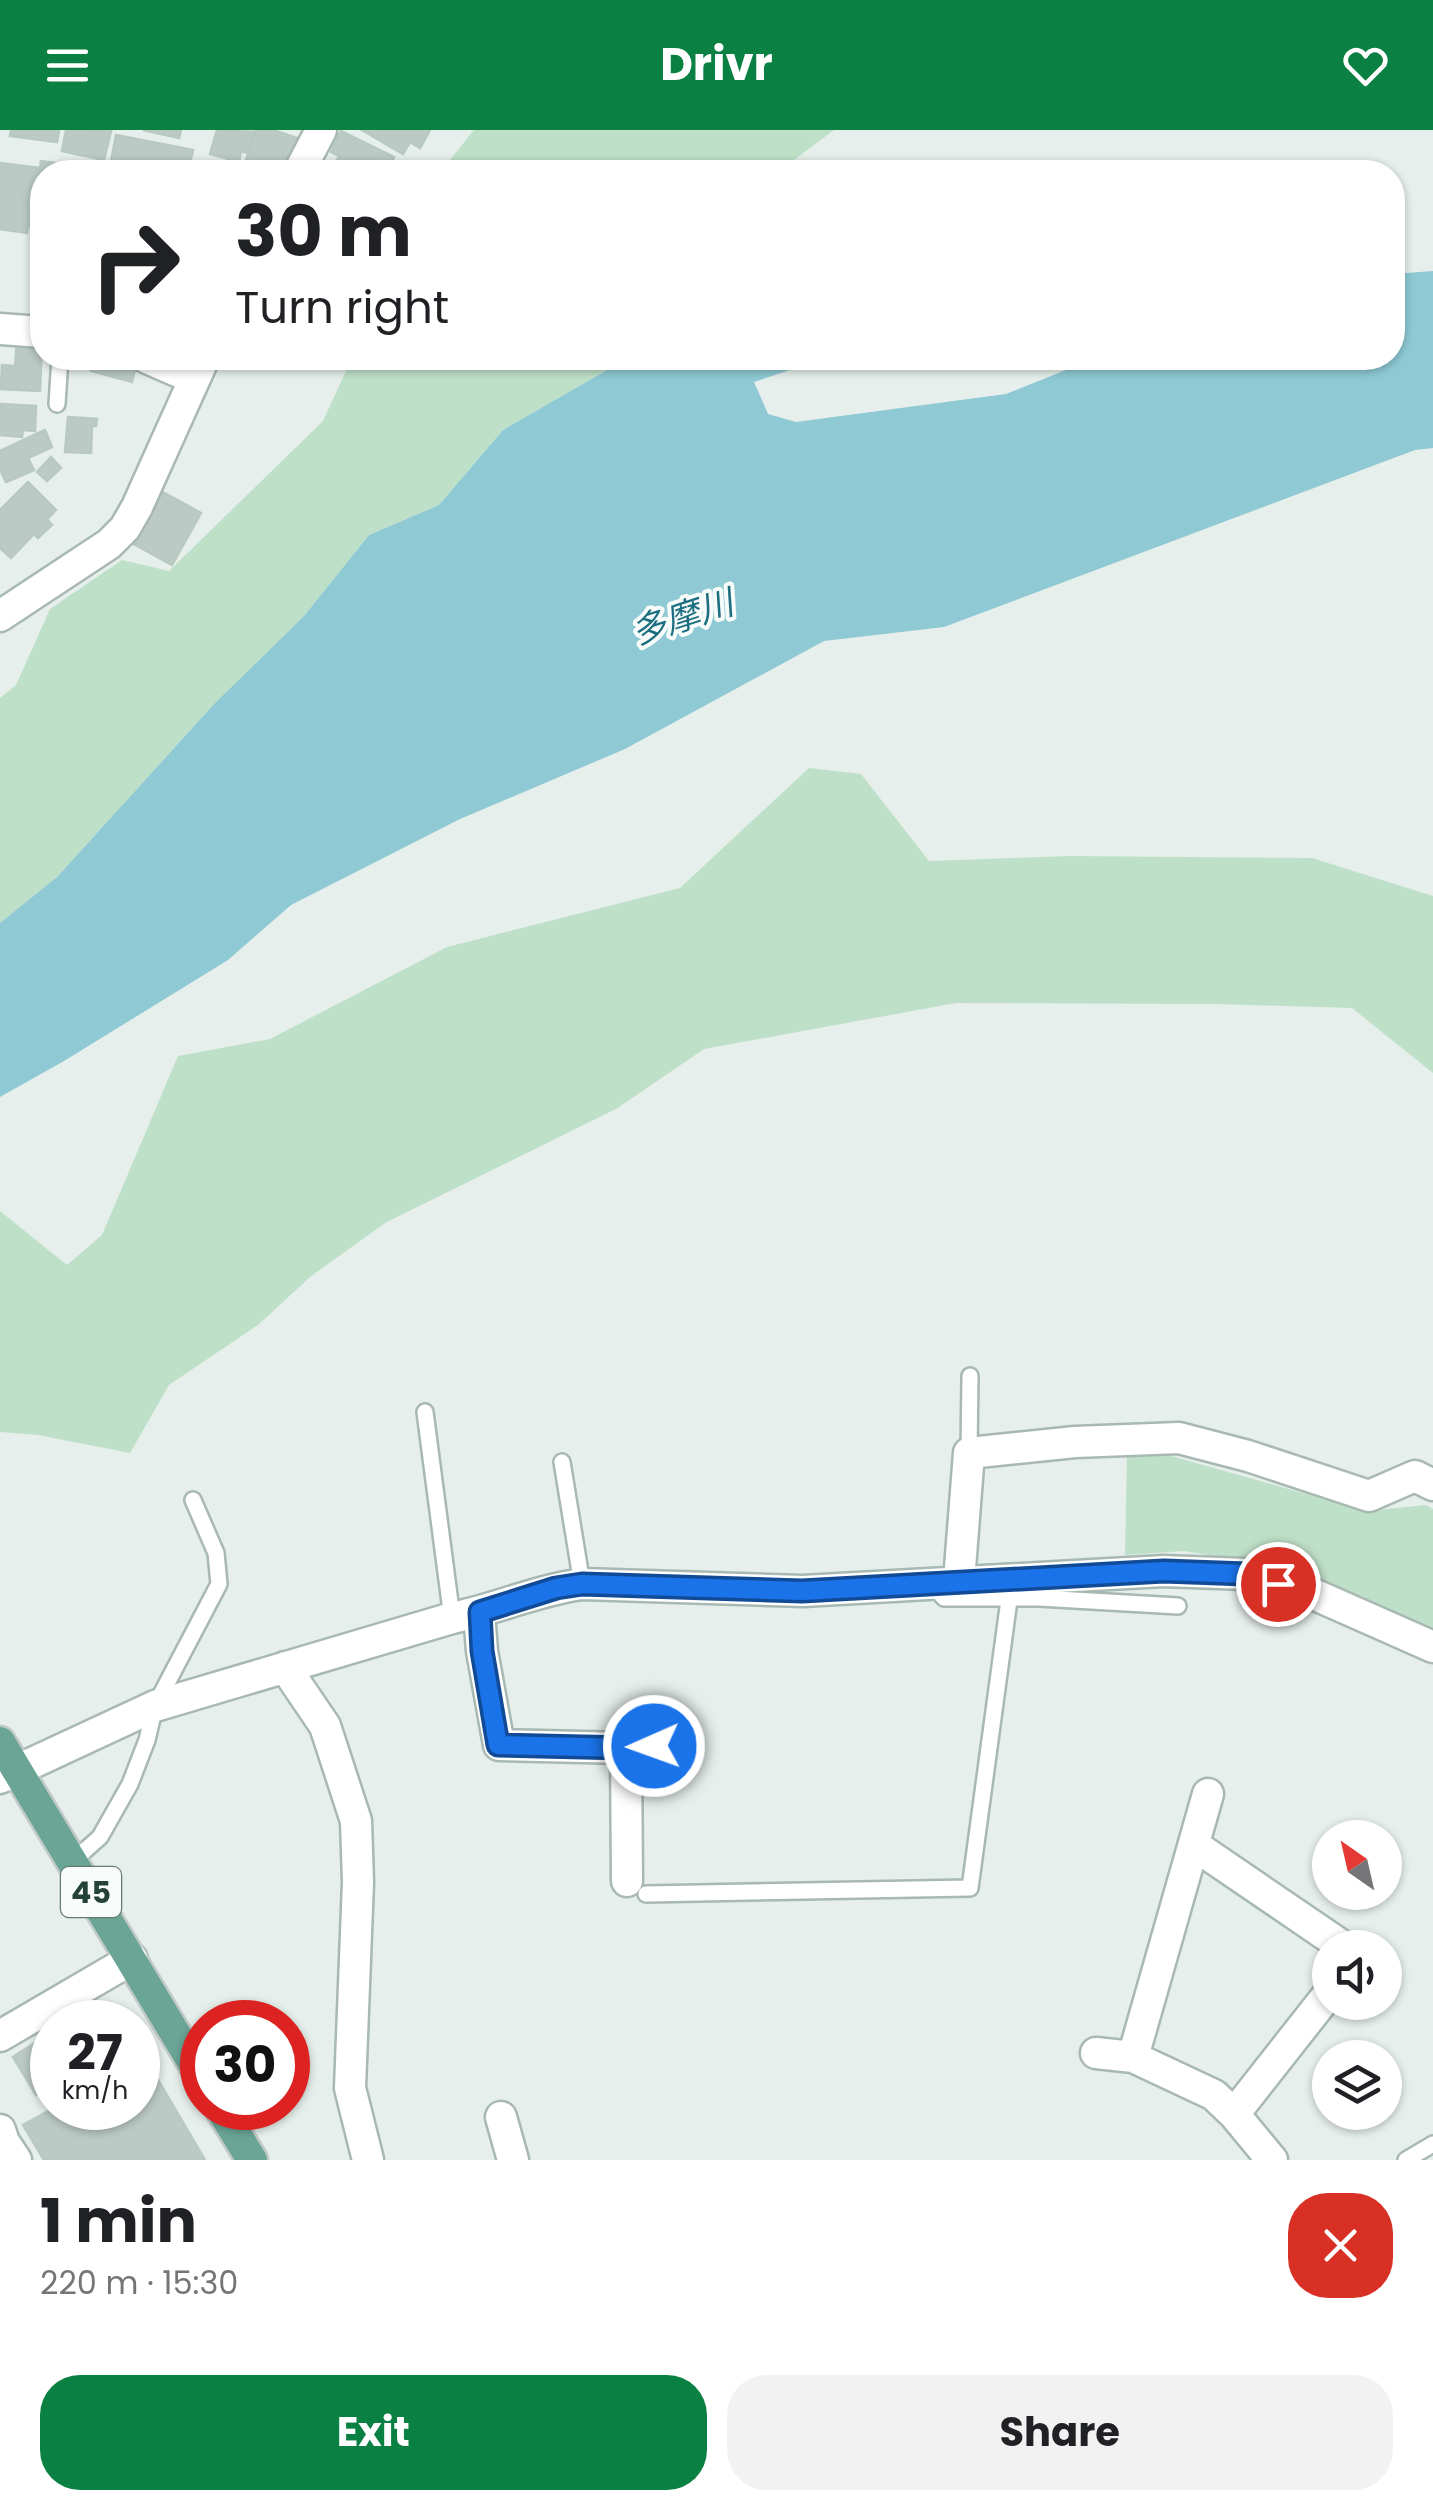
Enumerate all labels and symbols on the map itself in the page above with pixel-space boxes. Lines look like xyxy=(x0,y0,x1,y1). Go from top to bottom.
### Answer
water label: 多摩川 xyxy=(624,576,743,657)
pin xyxy=(1236,1542,1321,1627)
position arrow xyxy=(602,1694,706,1798)
north arrow xyxy=(1312,1820,1402,1910)
road number: 45 xyxy=(61,1867,121,1917)
speed limit sign: 30 xyxy=(180,2000,310,2130)

